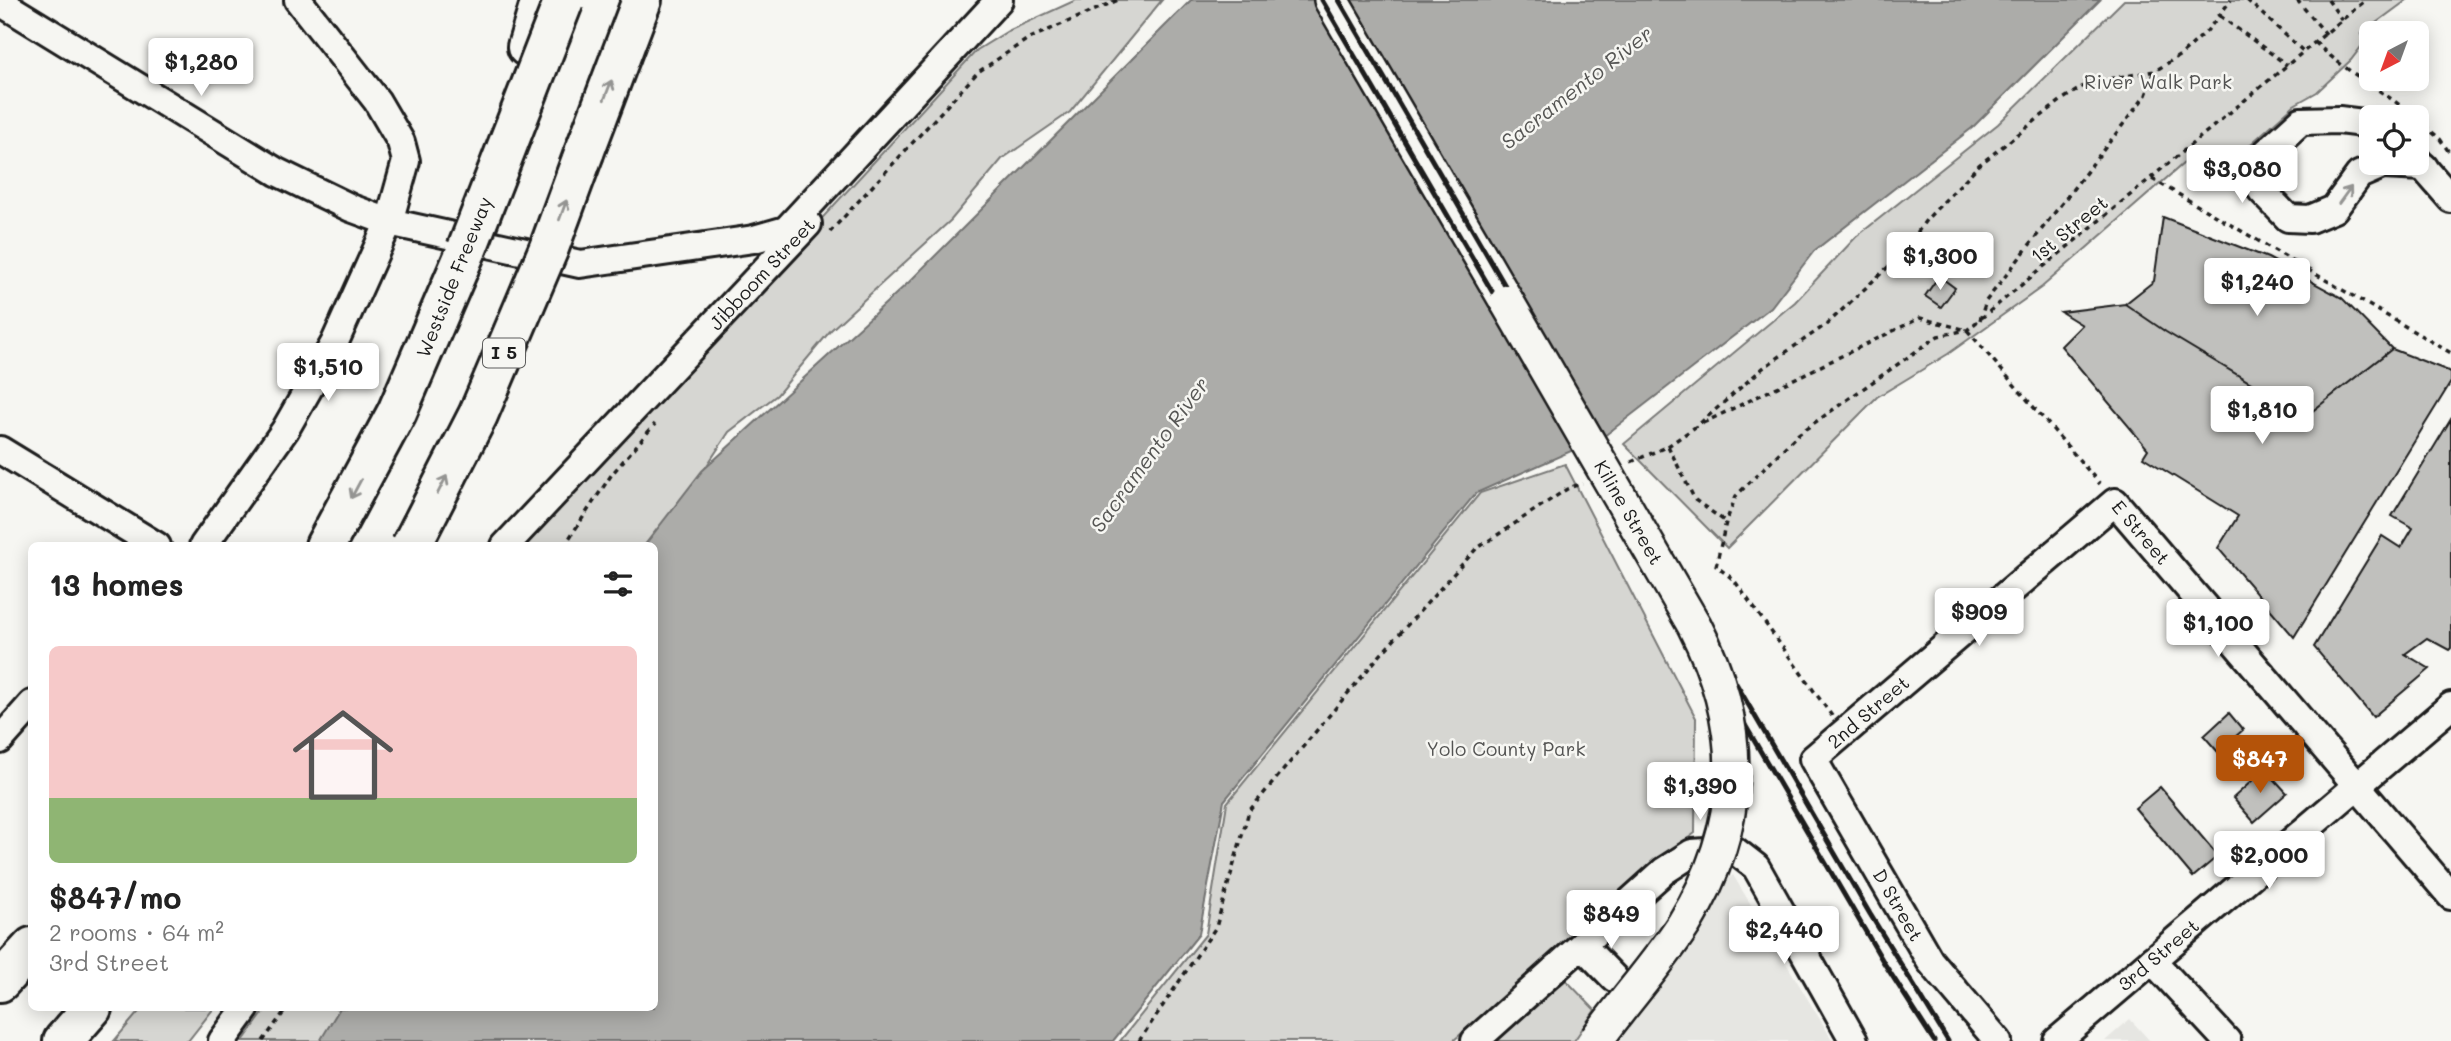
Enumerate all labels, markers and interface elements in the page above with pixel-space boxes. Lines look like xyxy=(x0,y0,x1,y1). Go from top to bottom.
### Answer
water label: Sacramento River xyxy=(1495,19,1657,154)
north arrow xyxy=(2359,21,2429,91)
map controls xyxy=(2359,21,2429,175)
pin: $1,280 xyxy=(144,38,258,98)
text: $1,280 xyxy=(164,46,238,76)
park label: River Walk Park xyxy=(2084,69,2232,94)
one-way arrow xyxy=(603,79,616,101)
button: locate xyxy=(2359,105,2429,175)
pin: $3,080 xyxy=(2185,146,2299,205)
text: $3,080 xyxy=(2203,153,2281,183)
one-way arrow xyxy=(2337,186,2352,204)
street label: 1st Street xyxy=(2025,190,2113,267)
street label: Westside Freeway xyxy=(410,193,497,361)
one-way arrow xyxy=(558,200,570,221)
street label: Jibboom Street xyxy=(703,212,820,335)
pin: $1,300 xyxy=(1883,232,1997,292)
text: $1,300 xyxy=(1903,240,1977,270)
pin: $1,240 xyxy=(2200,258,2314,318)
text: $1,240 xyxy=(2220,266,2294,296)
road number: I 5 xyxy=(483,338,525,368)
pin: $1,510 xyxy=(271,344,385,403)
text: $1,510 xyxy=(293,351,363,381)
water label: Sacramento River xyxy=(1083,371,1214,537)
pin: $1,810 xyxy=(2205,386,2319,446)
text: $1,810 xyxy=(2227,394,2297,424)
street label: Kiline Street xyxy=(1589,455,1669,569)
one-way arrow xyxy=(435,475,449,496)
one-way arrow xyxy=(349,478,363,499)
street label: E Street xyxy=(2107,495,2176,570)
text: 13 homes xyxy=(49,564,184,604)
icon: filters xyxy=(599,565,637,603)
pin: $909 xyxy=(1938,588,2020,648)
text: $909 xyxy=(1951,596,2007,626)
pin: $1,100 xyxy=(2161,600,2275,659)
text: $1,100 xyxy=(2182,607,2254,637)
street label: 2nd Street xyxy=(1822,670,1914,753)
icon: home xyxy=(280,692,406,818)
park label: Yolo County Park xyxy=(1426,736,1586,761)
pin: $847 xyxy=(2219,736,2301,795)
text: $847 xyxy=(2232,743,2288,773)
pin: $1,390 xyxy=(1643,762,1757,822)
text: $1,390 xyxy=(1663,770,1737,800)
pin: $2,000 xyxy=(2212,832,2326,891)
text: $2,000 xyxy=(2230,839,2308,869)
street label: D Street xyxy=(1868,864,1929,945)
text: $847/mo xyxy=(49,877,181,917)
pin: $849 xyxy=(1570,890,1652,950)
text: $849 xyxy=(1583,898,1639,928)
pin: $2,440 xyxy=(1727,906,1841,966)
street label: 3rd Street xyxy=(2112,913,2204,996)
text: $2,440 xyxy=(1745,914,1823,944)
text: 2 rooms · 64 m² xyxy=(49,917,224,947)
text: 3rd Street xyxy=(49,947,169,977)

